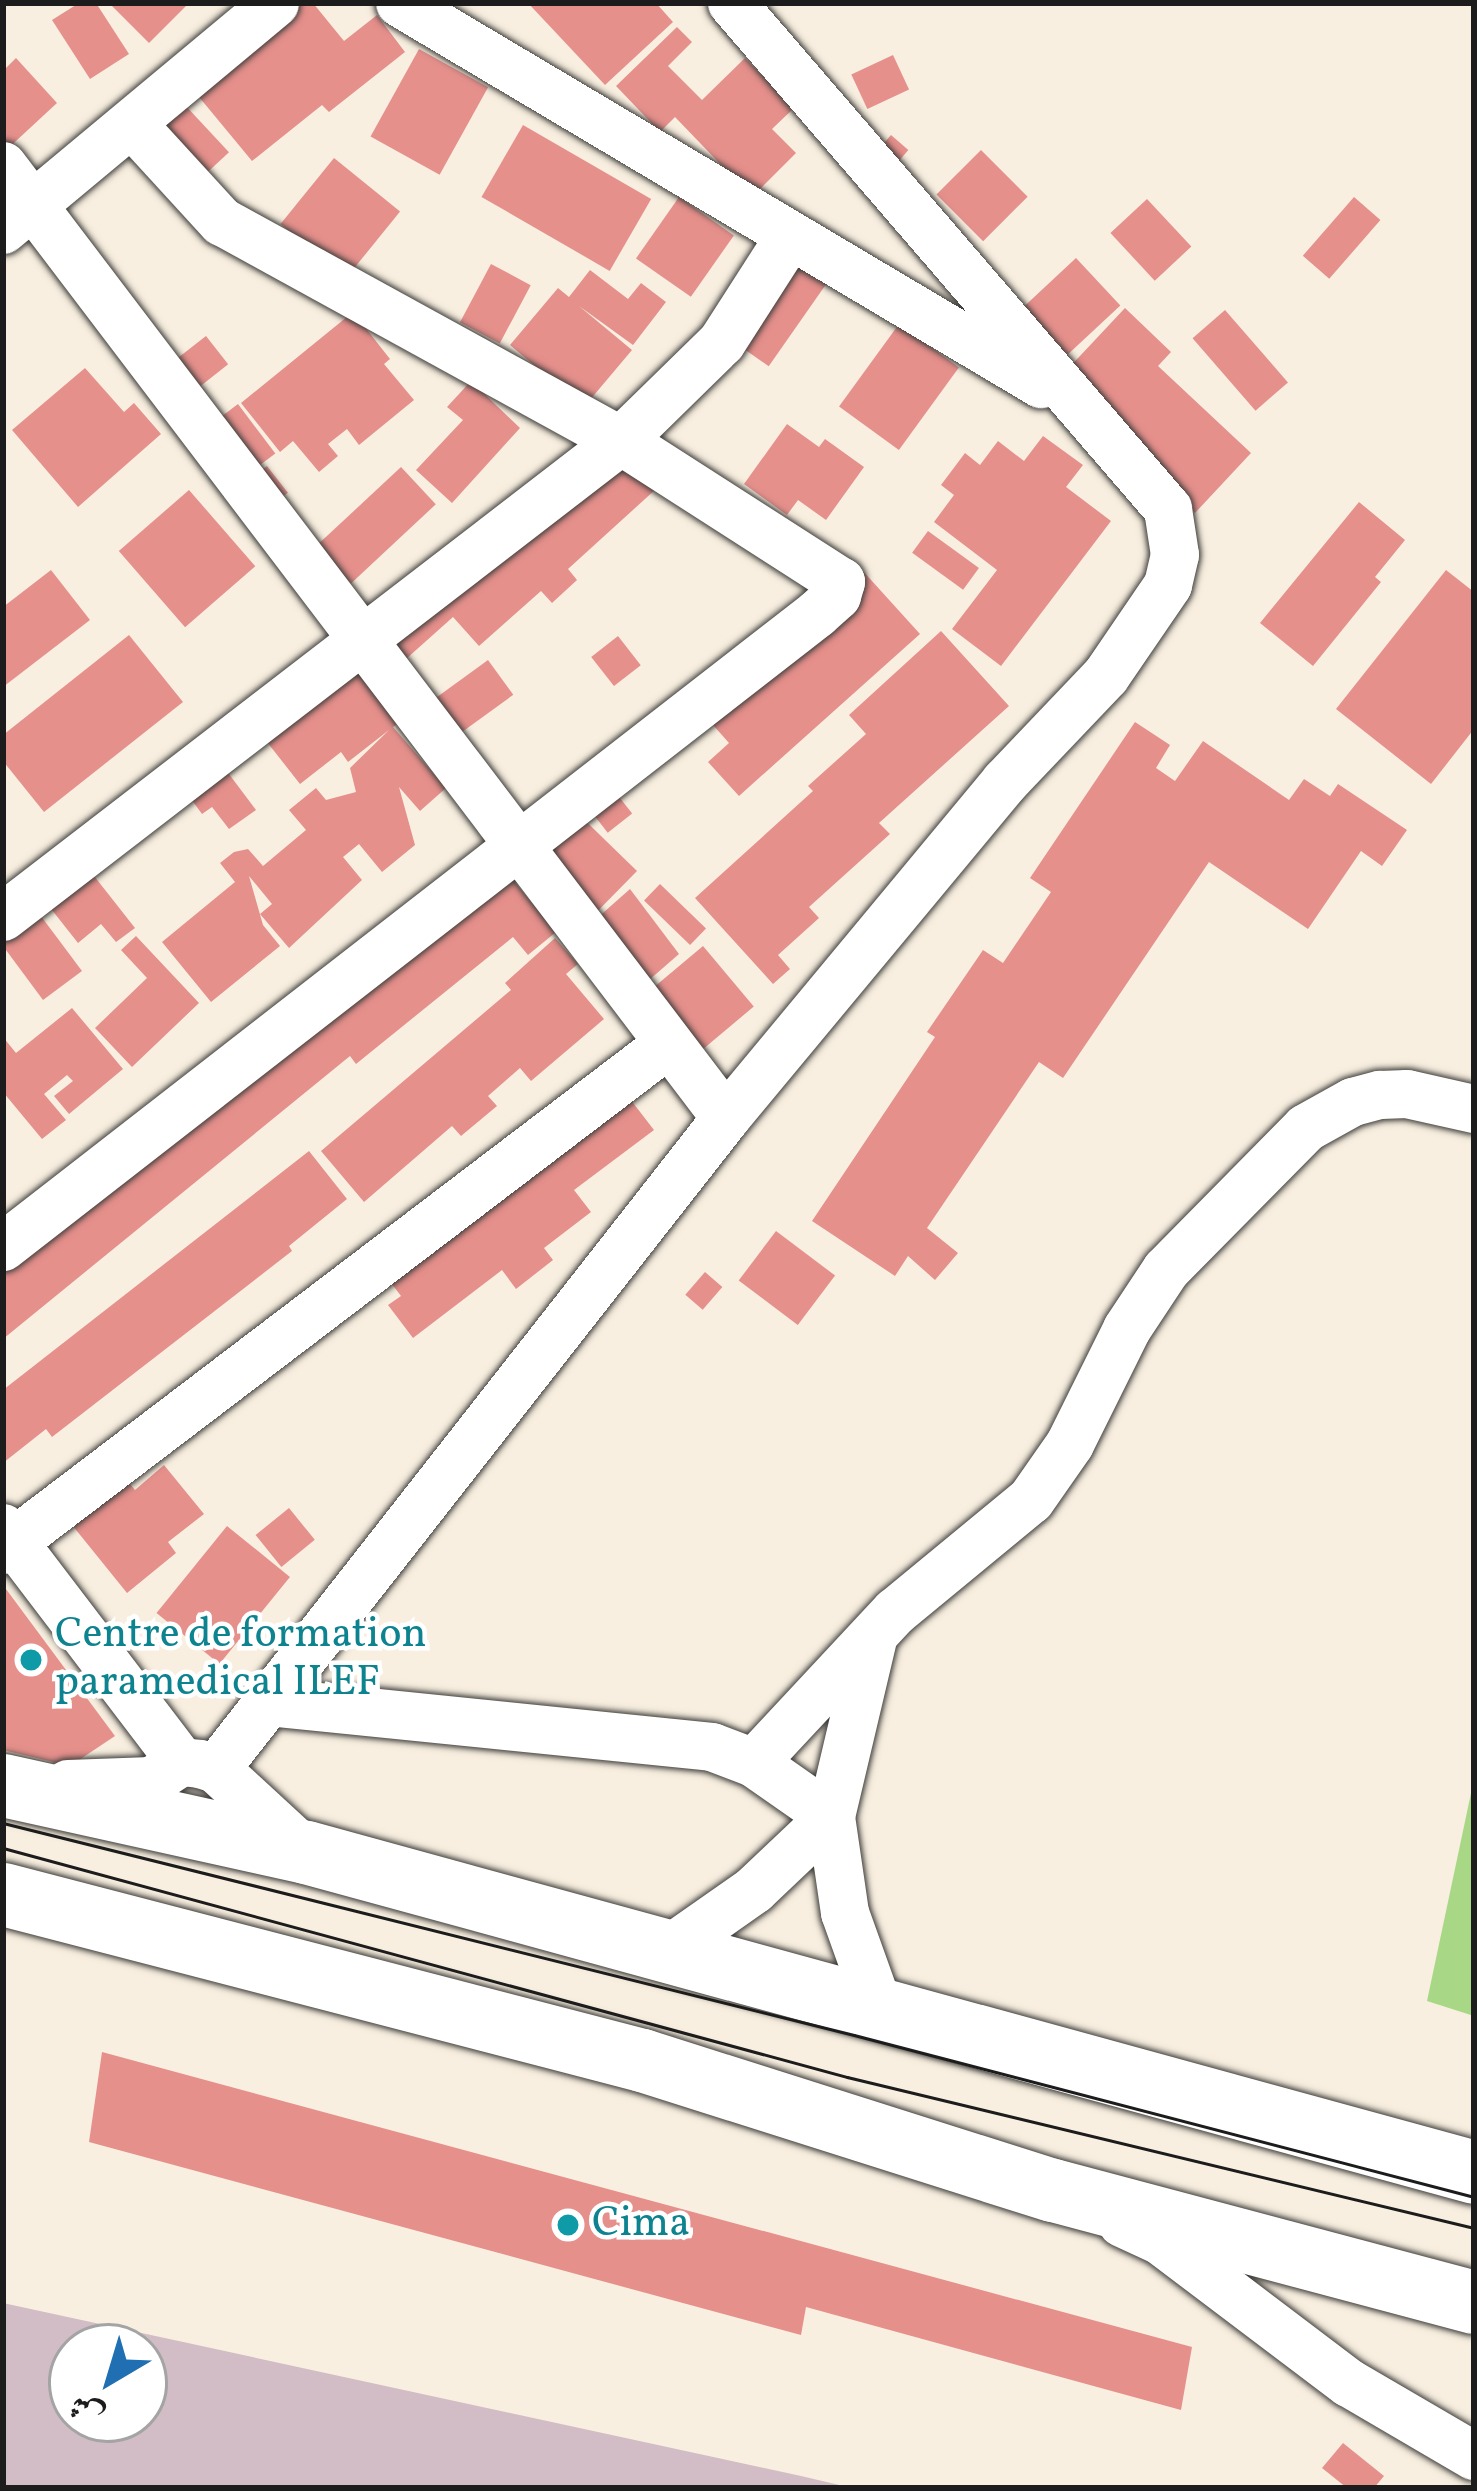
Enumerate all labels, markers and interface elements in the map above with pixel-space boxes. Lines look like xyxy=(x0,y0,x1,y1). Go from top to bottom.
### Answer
place label: Centre de formation paramedical ILEF xyxy=(55,1611,427,1710)
marker: Centre de formation paramedical ILEF xyxy=(18,1647,44,1673)
place label: Cima xyxy=(592,2200,690,2250)
marker: Cima xyxy=(555,2212,581,2238)
north arrow xyxy=(48,2323,168,2443)
text: ش xyxy=(61,2381,115,2437)

